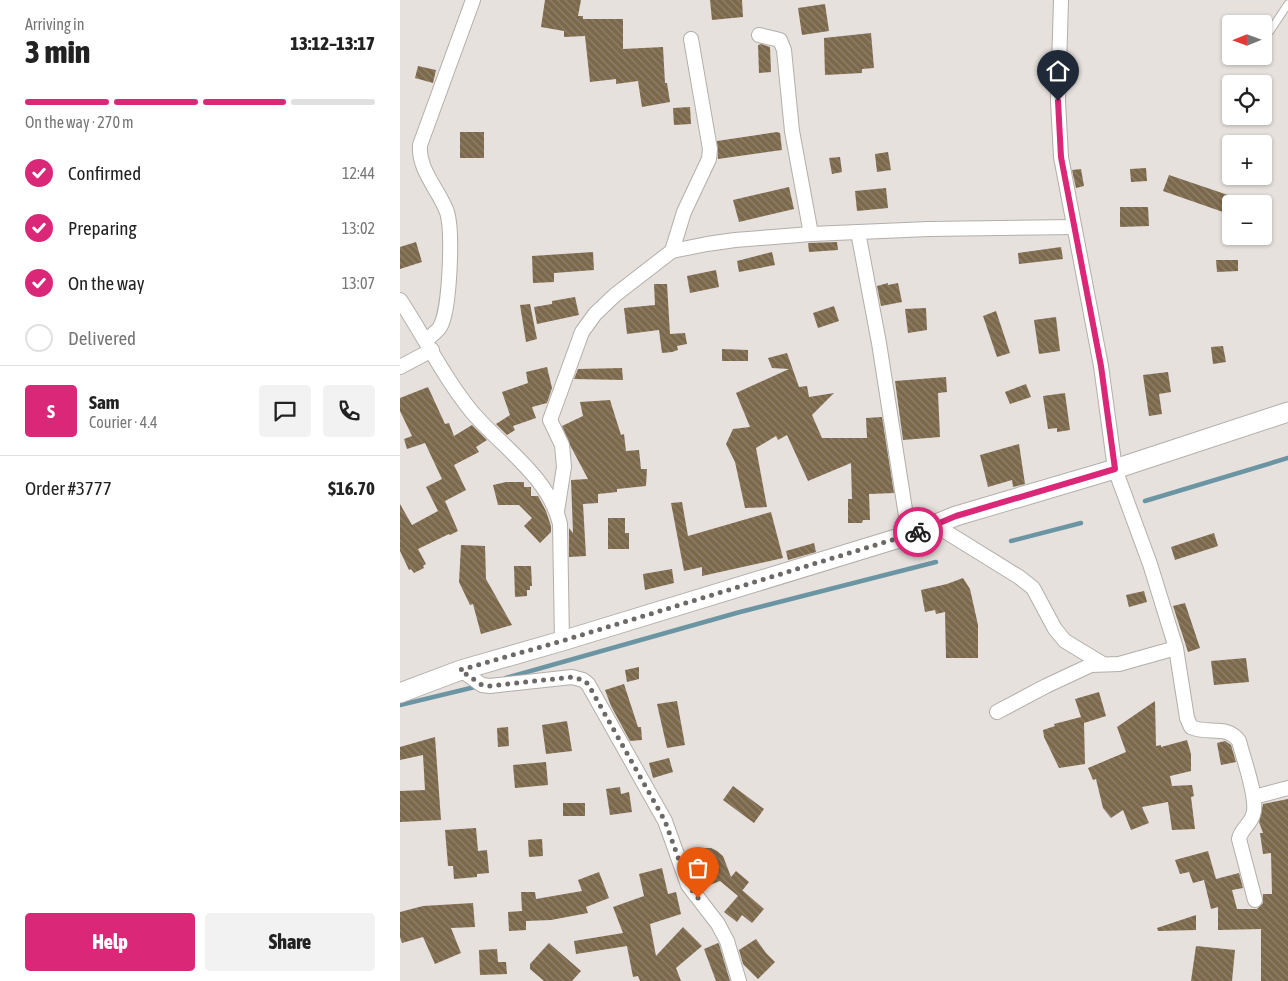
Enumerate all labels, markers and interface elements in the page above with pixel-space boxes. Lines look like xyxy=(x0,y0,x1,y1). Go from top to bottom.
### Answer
text: Arriving in xyxy=(25,15,85,33)
north arrow xyxy=(1222,15,1272,65)
map controls xyxy=(1222,15,1272,245)
text: 13:12–13:17 xyxy=(290,32,375,54)
text: 3 min xyxy=(25,33,90,70)
pin xyxy=(1037,50,1079,101)
icon: home xyxy=(1044,57,1072,85)
button: locate xyxy=(1222,75,1272,125)
text: On the way · 270 m xyxy=(25,113,134,131)
button: + xyxy=(1222,135,1272,185)
icon: check xyxy=(25,159,53,187)
text: Confirmed xyxy=(68,162,141,184)
text: 12:44 xyxy=(342,164,375,182)
button: − xyxy=(1222,195,1272,245)
icon: check xyxy=(25,214,53,242)
text: Preparing xyxy=(68,217,137,239)
text: 13:02 xyxy=(342,219,375,237)
icon: check xyxy=(25,269,53,297)
text: On the way xyxy=(68,272,145,294)
text: 13:07 xyxy=(342,274,375,292)
text: Delivered xyxy=(68,327,136,349)
button: chat xyxy=(259,385,311,437)
button: phone xyxy=(323,385,375,437)
text: Sam xyxy=(89,391,120,413)
text: S xyxy=(47,400,55,422)
text: Courier · 4.4 xyxy=(89,413,158,431)
text: Order #3777 xyxy=(25,477,112,499)
text: $16.70 xyxy=(328,477,375,499)
courier xyxy=(893,507,943,557)
icon: bike xyxy=(904,518,932,546)
pin xyxy=(677,847,719,898)
icon: bag xyxy=(684,854,712,882)
button: Help xyxy=(25,913,195,971)
button: Share xyxy=(205,913,375,971)

